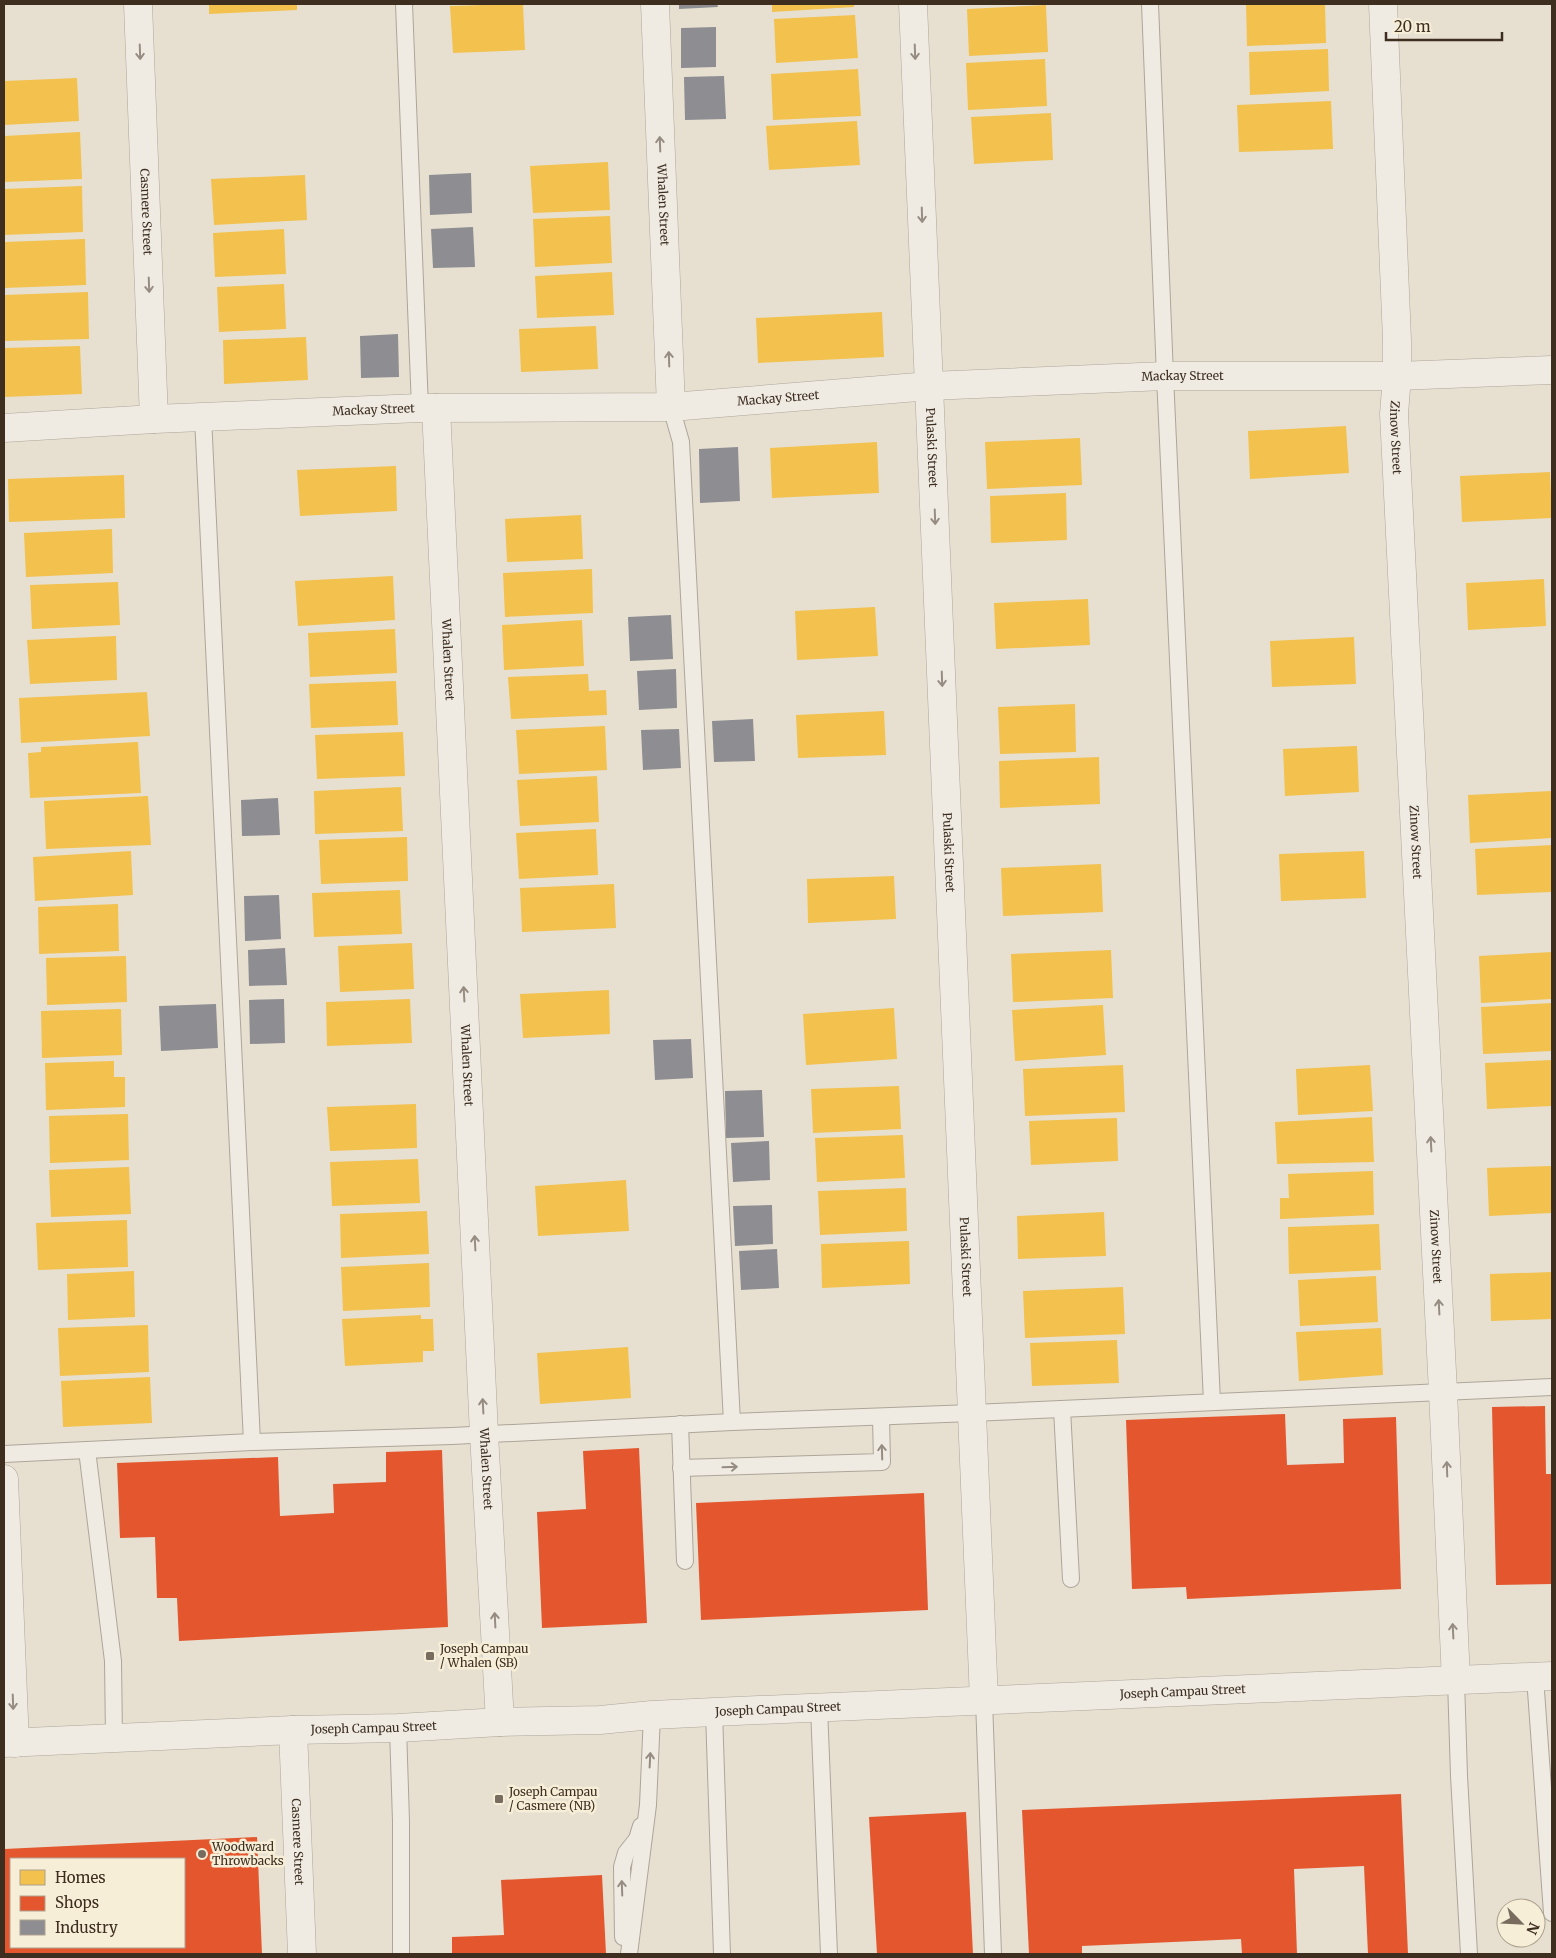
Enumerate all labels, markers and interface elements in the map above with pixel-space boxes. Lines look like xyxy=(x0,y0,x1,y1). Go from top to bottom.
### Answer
scale bar xyxy=(1386,10,1502,42)
text: 20 m xyxy=(1394,17,1431,36)
one-way arrow xyxy=(135,44,145,60)
one-way arrow xyxy=(911,44,920,60)
one-way arrow xyxy=(656,136,665,152)
street label: Whalen Street xyxy=(654,163,673,246)
street label: Casmere Street xyxy=(137,168,156,256)
one-way arrow xyxy=(918,207,927,223)
one-way arrow xyxy=(144,276,154,293)
one-way arrow xyxy=(664,351,674,367)
street label: Mackay Street xyxy=(1141,368,1224,384)
street label: Mackay Street xyxy=(736,387,820,409)
street label: Mackay Street xyxy=(332,400,415,419)
street label: Zinow Street xyxy=(1387,400,1405,475)
street label: Pulaski Street xyxy=(923,407,941,488)
one-way arrow xyxy=(931,509,940,525)
street label: Whalen Street xyxy=(439,617,458,701)
one-way arrow xyxy=(937,671,947,687)
street label: Zinow Street xyxy=(1407,805,1425,880)
street label: Pulaski Street xyxy=(940,812,958,893)
one-way arrow xyxy=(459,986,468,1002)
street label: Whalen Street xyxy=(458,1023,477,1107)
one-way arrow xyxy=(1426,1137,1435,1153)
street label: Zinow Street xyxy=(1427,1209,1446,1284)
street label: Pulaski Street xyxy=(957,1217,975,1297)
one-way arrow xyxy=(471,1236,480,1252)
one-way arrow xyxy=(1434,1299,1443,1315)
one-way arrow xyxy=(479,1398,488,1414)
street label: Whalen Street xyxy=(477,1427,496,1510)
one-way arrow xyxy=(877,1444,886,1460)
one-way arrow xyxy=(1442,1461,1451,1477)
one-way arrow xyxy=(722,1462,738,1471)
one-way arrow xyxy=(491,1613,500,1629)
one-way arrow xyxy=(1449,1624,1458,1640)
place label: Joseph Campau / Whalen (SB) xyxy=(439,1641,529,1670)
marker: Joseph Campau / Whalen (SB) xyxy=(424,1650,436,1662)
street label: Joseph Campau Street xyxy=(1118,1681,1246,1702)
one-way arrow xyxy=(9,1694,18,1710)
street label: Joseph Campau Street xyxy=(714,1699,842,1719)
street label: Joseph Campau Street xyxy=(310,1718,437,1737)
one-way arrow xyxy=(645,1752,654,1768)
place label: Joseph Campau / Casmere (NB) xyxy=(508,1784,598,1813)
marker: Joseph Campau / Casmere (NB) xyxy=(493,1793,505,1805)
street label: Casmere Street xyxy=(289,1798,307,1886)
place label: Woodward Throwbacks xyxy=(211,1839,284,1868)
marker: Woodward Throwbacks xyxy=(196,1848,208,1860)
legend xyxy=(10,1858,185,1948)
text: Homes xyxy=(55,1868,106,1887)
one-way arrow xyxy=(617,1880,627,1896)
text: Shops xyxy=(55,1893,99,1912)
north arrow xyxy=(1496,1898,1546,1948)
text: Industry xyxy=(55,1918,118,1937)
text: N xyxy=(1522,1920,1543,1937)

